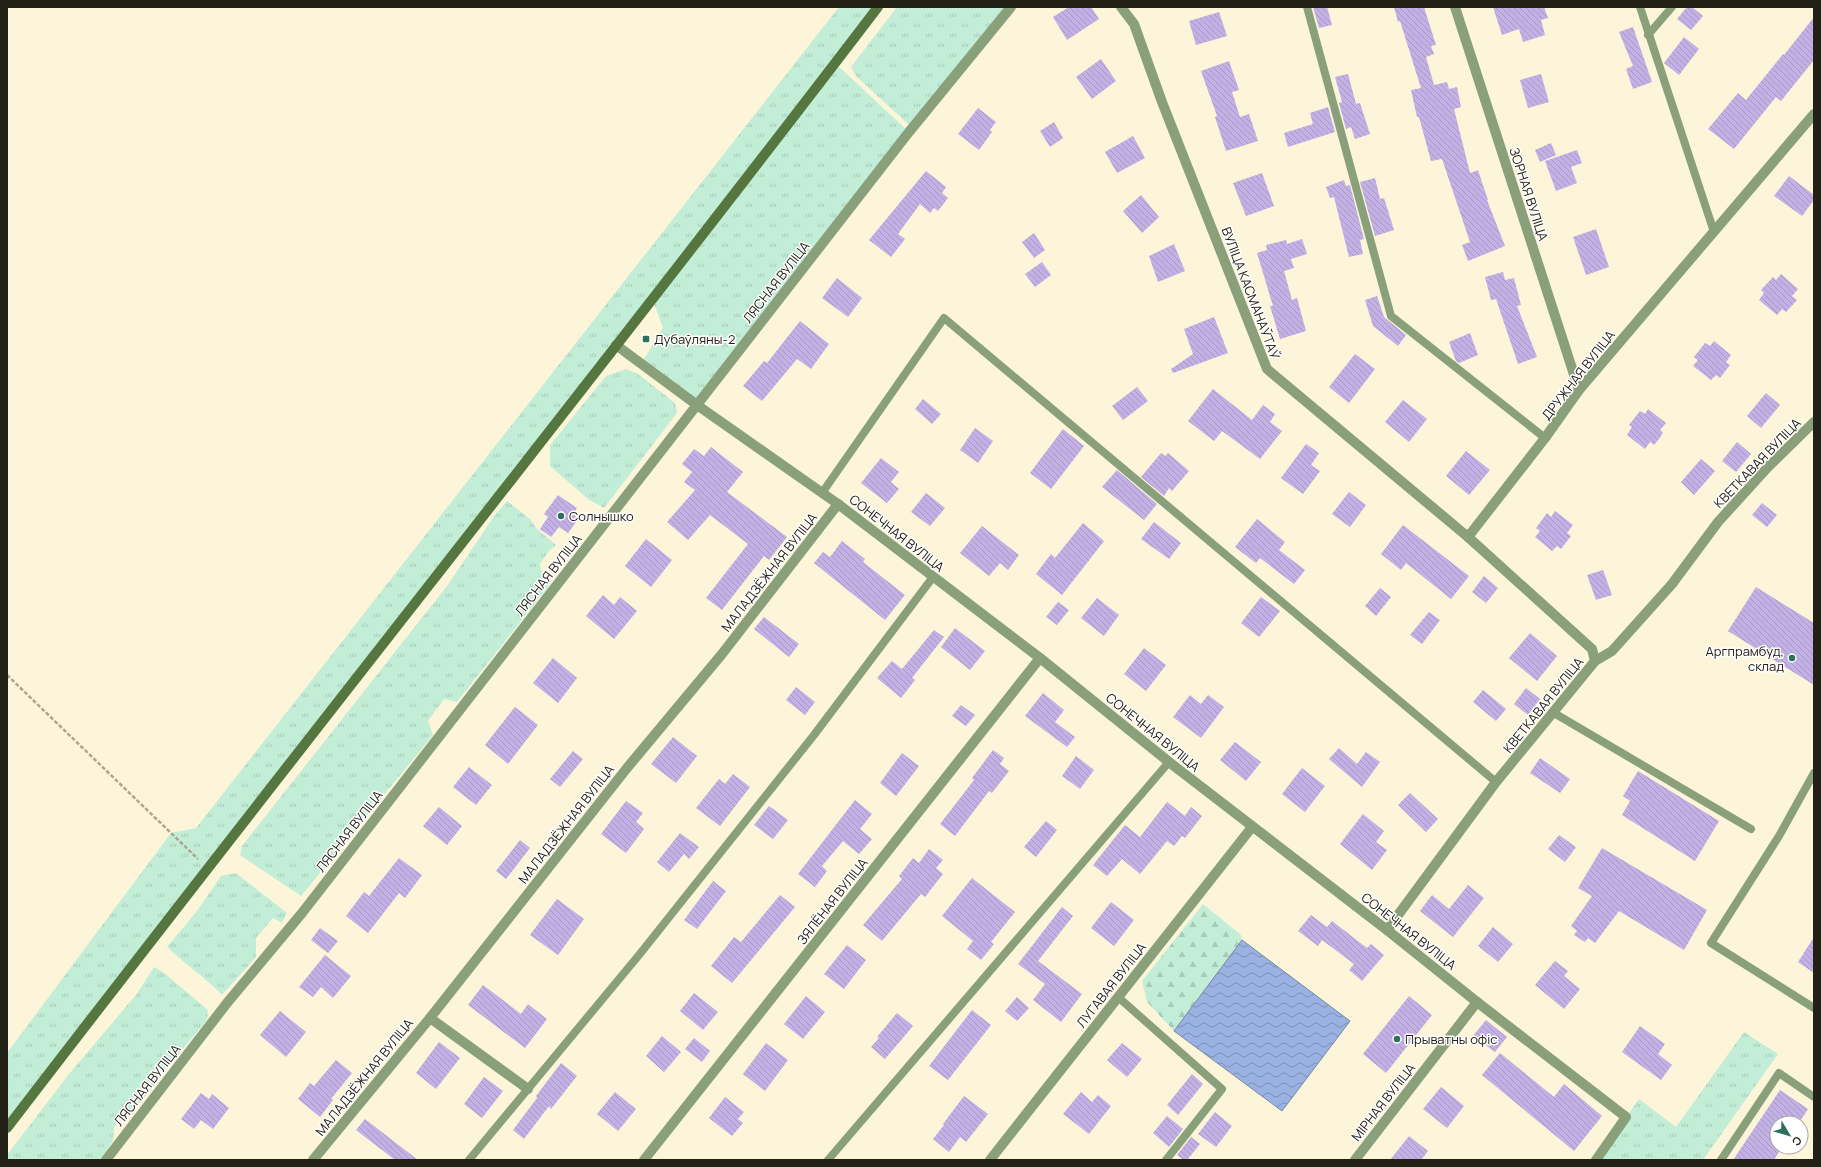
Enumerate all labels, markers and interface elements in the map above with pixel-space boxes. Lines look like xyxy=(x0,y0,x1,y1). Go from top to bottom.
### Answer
street label: ЗОРНАЯ ВУЛІЦА xyxy=(1505,145,1553,243)
street label: ВУЛІЦА КАСМАНАЎТАЎ xyxy=(1217,224,1285,362)
street label: ЛЯСНАЯ ВУЛІЦА xyxy=(738,237,814,327)
street label: ДРУЖНАЯ ВУЛІЦА xyxy=(1537,326,1619,424)
place label: Дубаўляны-2 xyxy=(654,330,735,348)
marker: Дубаўляны-2 xyxy=(641,334,651,344)
street label: КВЕТКАВАЯ ВУЛІЦА xyxy=(1709,414,1805,512)
street label: СОНЕЧНАЯ ВУЛІЦА xyxy=(846,490,948,576)
place label: Солнышко xyxy=(569,507,634,525)
street label: МАЛАДЗЁЖНАЯ ВУЛІЦА xyxy=(717,509,821,635)
marker: Солнышко xyxy=(556,511,566,521)
street label: ЛЯСНАЯ ВУЛІЦА xyxy=(510,530,586,620)
place label: Аргпрамбуд, склад xyxy=(1706,642,1784,675)
street label: КВЕТКАВАЯ ВУЛІЦА xyxy=(1499,653,1587,757)
marker: Аргпрамбуд, склад xyxy=(1787,653,1797,663)
street label: СОНЕЧНАЯ ВУЛІЦА xyxy=(1102,689,1204,775)
street label: МАЛАДЗЁЖНАЯ ВУЛІЦА xyxy=(514,761,618,887)
street label: ЛЯСНАЯ ВУЛІЦА xyxy=(311,786,387,876)
street label: ЗЯЛЁНАЯ ВУЛІЦА xyxy=(793,854,871,948)
street label: СОНЕЧНАЯ ВУЛІЦА xyxy=(1358,888,1460,974)
street label: ЛУГАВАЯ ВУЛІЦА xyxy=(1072,939,1150,1031)
street label: МАЛАДЗЁЖНАЯ ВУЛІЦА xyxy=(311,1015,417,1139)
place label: Прыватны офіс xyxy=(1405,1030,1497,1048)
marker: Прыватны офіс xyxy=(1392,1034,1402,1044)
street label: ЛЯСНАЯ ВУЛІЦА xyxy=(109,1040,185,1130)
street label: МІРНАЯ ВУЛІЦА xyxy=(1347,1059,1419,1145)
north arrow xyxy=(1769,1115,1809,1155)
text: С xyxy=(1789,1134,1806,1149)

